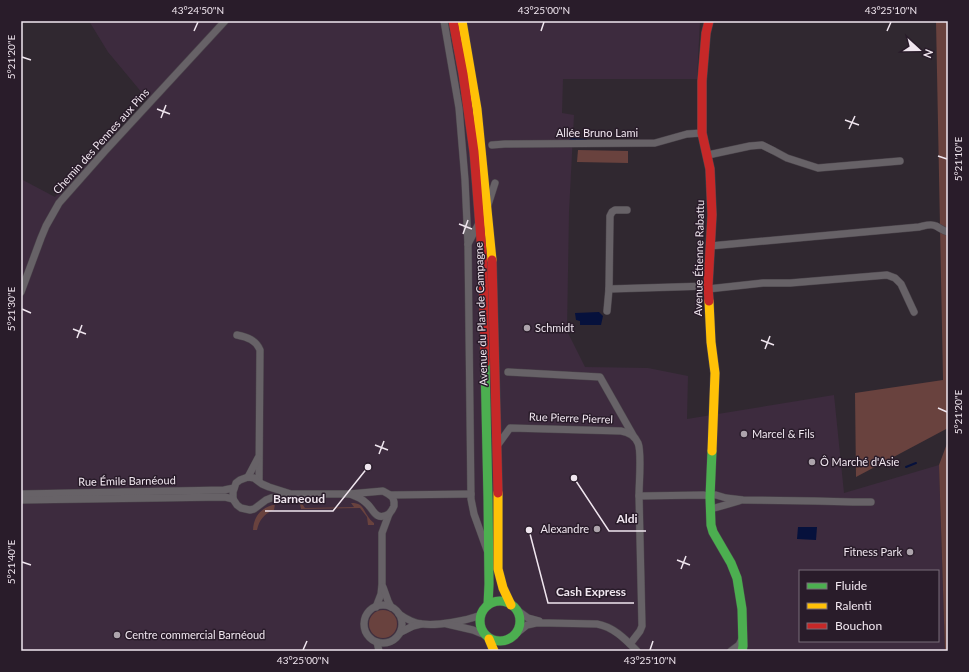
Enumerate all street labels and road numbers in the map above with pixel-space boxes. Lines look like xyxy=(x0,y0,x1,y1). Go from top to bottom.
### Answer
street label: Chemin des Pennes aux Pins xyxy=(50,85,152,196)
street label: Allée Bruno Lami xyxy=(556,126,638,139)
street label: Avenue Étienne Rabattu xyxy=(691,200,706,316)
street label: Avenue du Plan de Campagne xyxy=(471,242,490,386)
street label: Rue Pierre Pierrel xyxy=(529,410,613,425)
street label: Rue Émile Barnéoud xyxy=(78,473,176,488)

